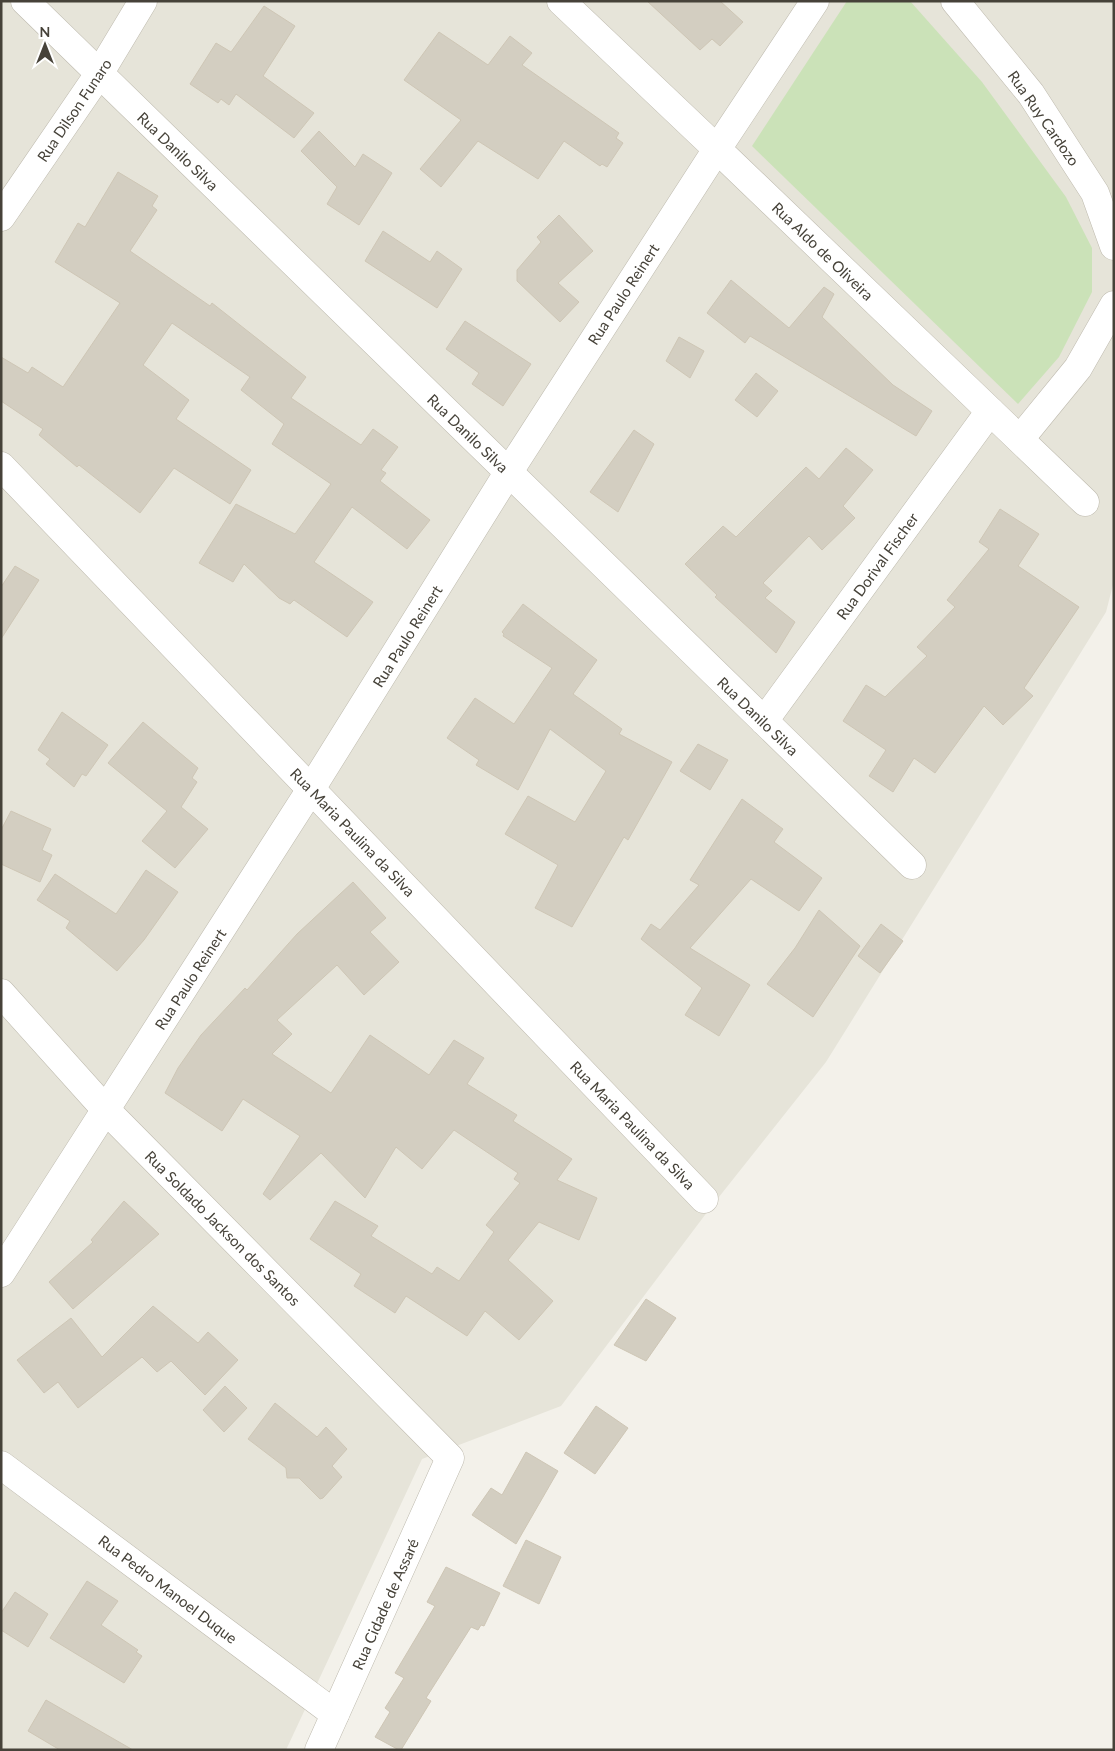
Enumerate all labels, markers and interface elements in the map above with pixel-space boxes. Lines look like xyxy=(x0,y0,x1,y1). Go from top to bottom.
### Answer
north arrow xyxy=(20,20,70,70)
text: N xyxy=(40,23,50,40)
street label: Rua Dilson Funaro xyxy=(33,55,115,165)
street label: Rua Ruy Cardozo xyxy=(1005,67,1083,169)
street label: Rua Danilo Silva xyxy=(134,108,222,194)
street label: Rua Aldo de Oliveira xyxy=(769,198,877,304)
street label: Rua Paulo Reinert xyxy=(584,240,663,348)
street label: Rua Danilo Silva xyxy=(424,390,512,476)
street label: Rua Dorival Fischer xyxy=(832,509,922,623)
street label: Rua Paulo Reinert xyxy=(368,581,446,690)
street label: Rua Danilo Silva xyxy=(714,673,802,759)
street label: Rua Maria Paulina da Silva xyxy=(287,764,419,900)
street label: Rua Paulo Reinert xyxy=(151,925,230,1033)
street label: Rua Maria Paulina da Silva xyxy=(567,1057,699,1193)
street label: Rua Soldado Jackson dos Santos xyxy=(142,1147,304,1309)
street label: Rua Pedro Manoel Duque xyxy=(95,1531,241,1647)
street label: Rua Cidade de Assaré xyxy=(348,1536,422,1672)

